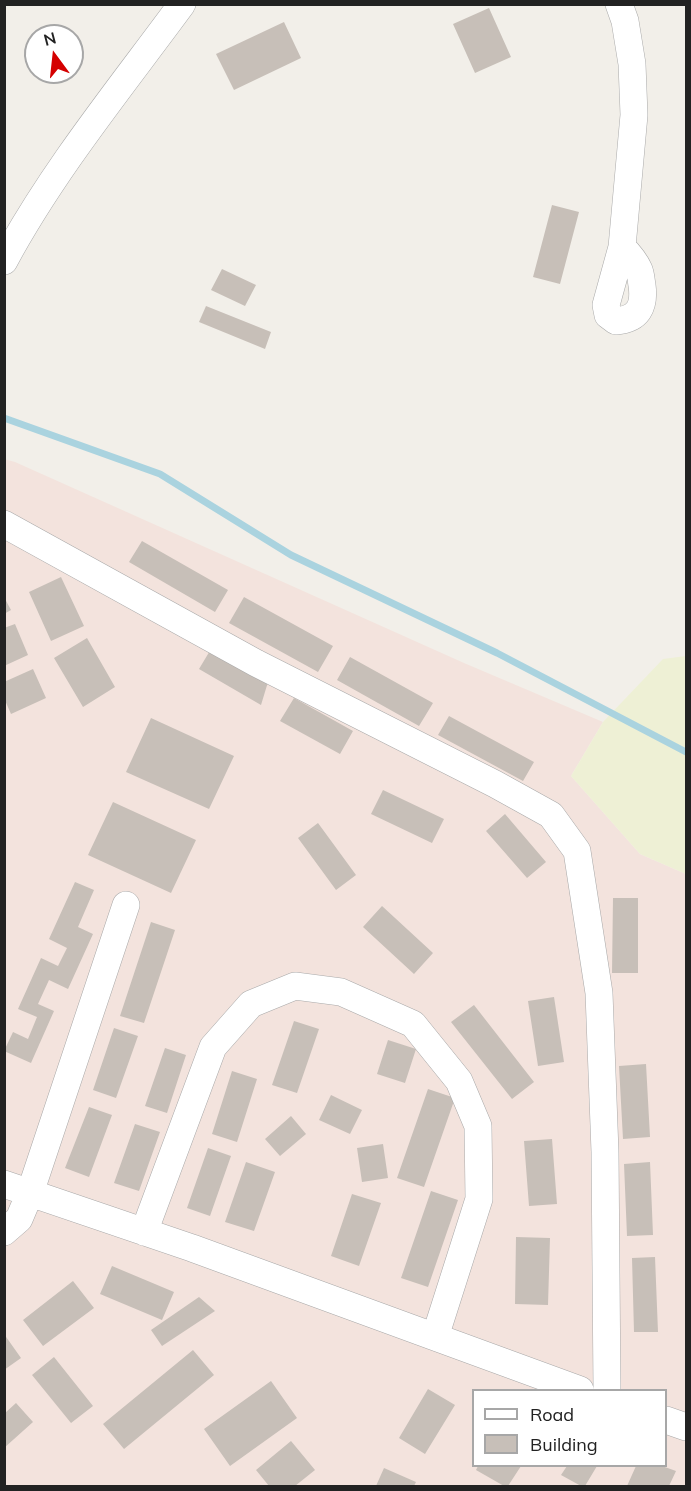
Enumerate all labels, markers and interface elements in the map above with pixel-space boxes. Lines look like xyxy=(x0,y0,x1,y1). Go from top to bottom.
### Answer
north arrow xyxy=(24,24,84,84)
text: N xyxy=(41,27,58,50)
legend xyxy=(472,1389,667,1467)
text: Road xyxy=(530,1403,574,1426)
text: Building xyxy=(530,1433,598,1456)

